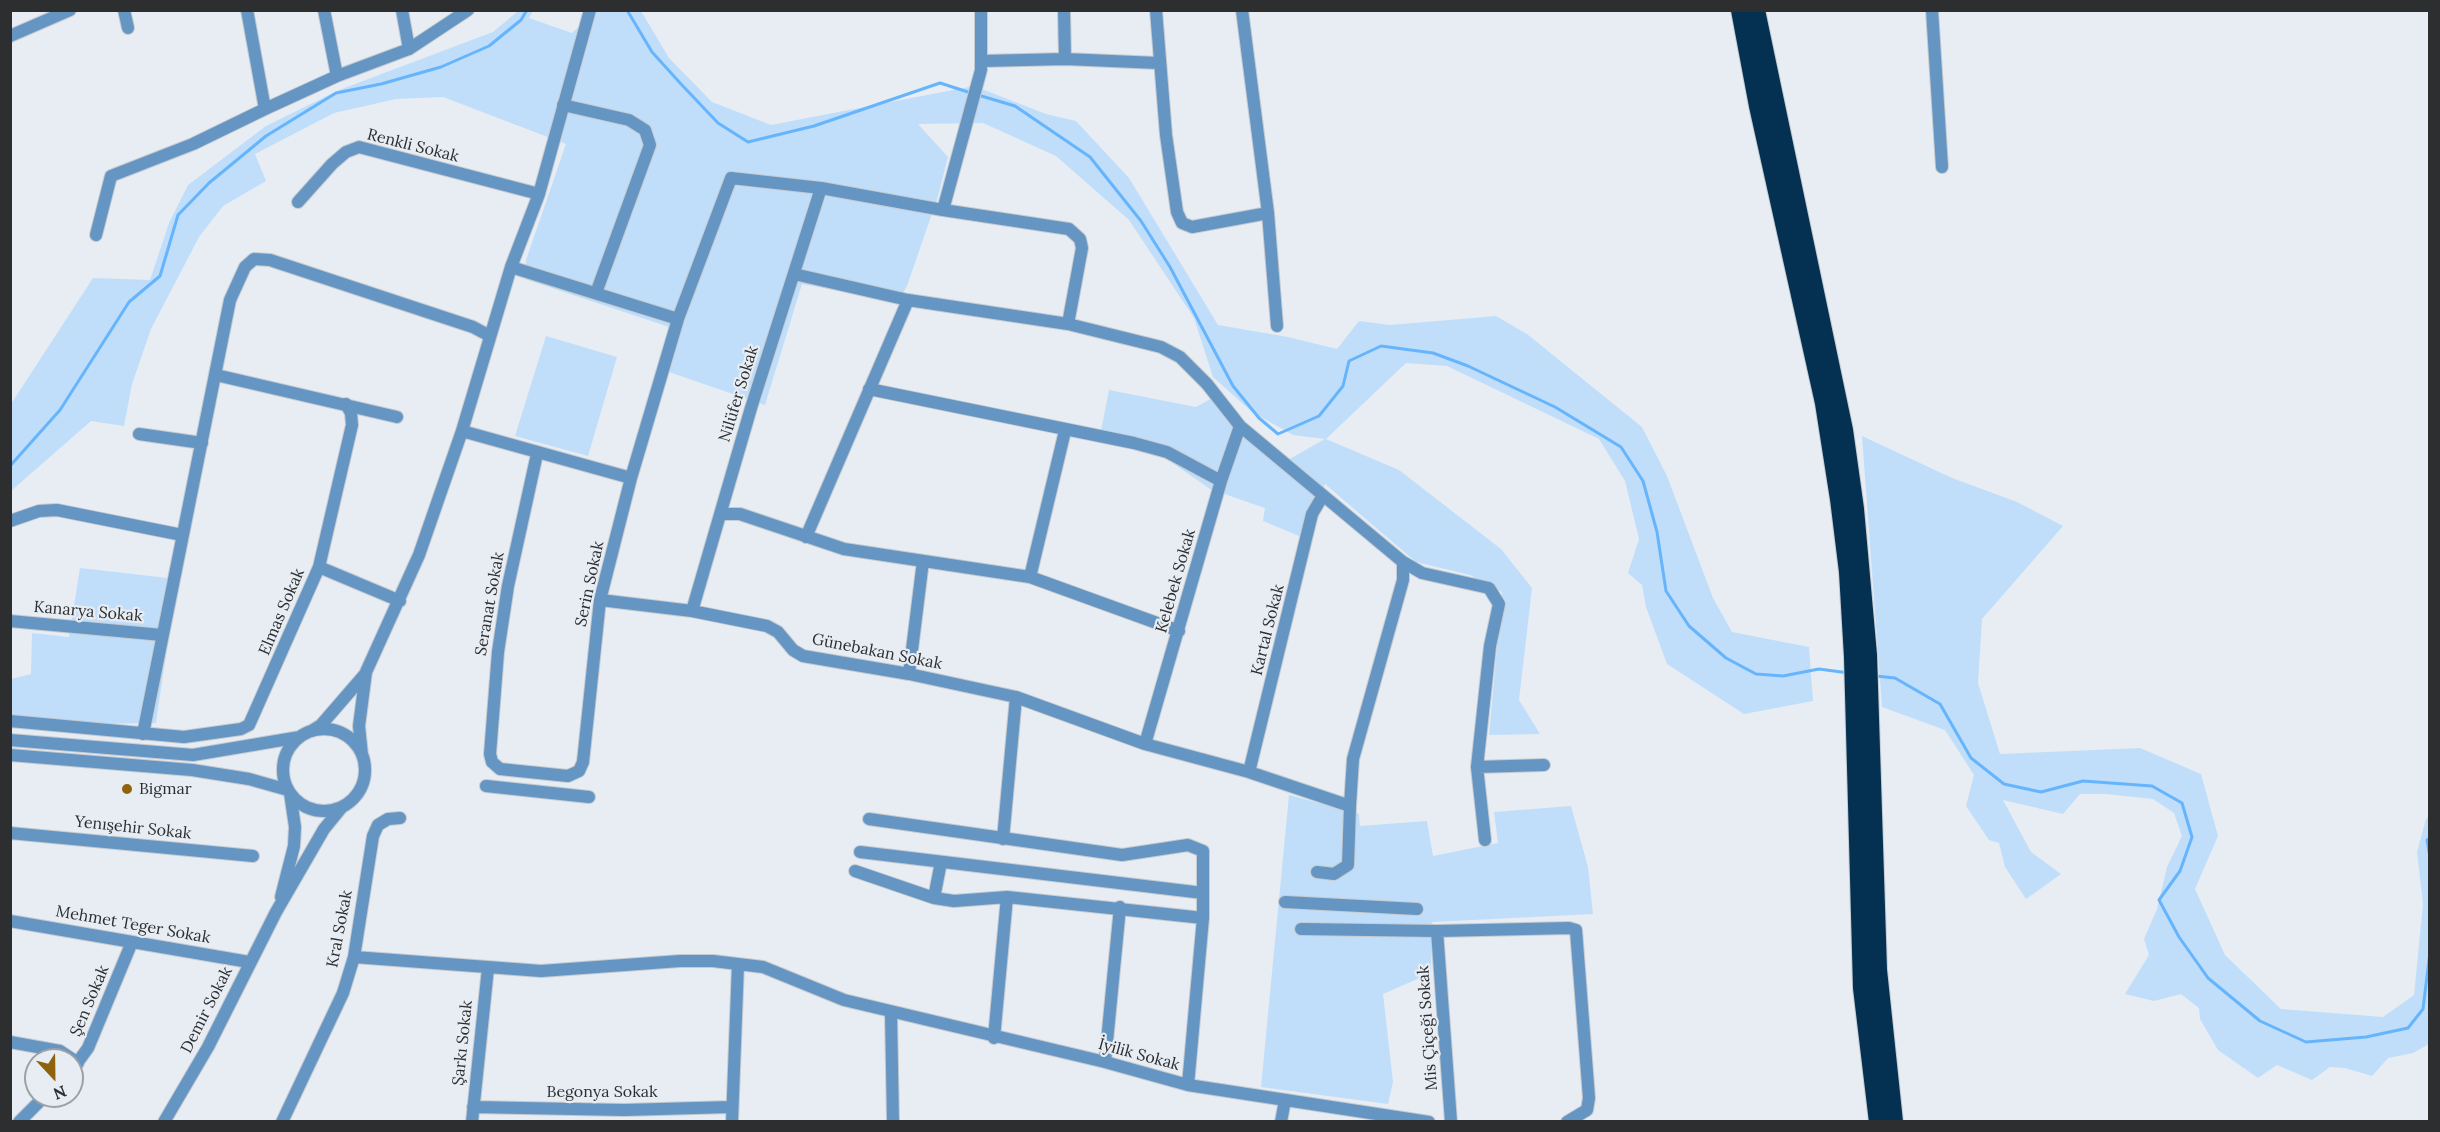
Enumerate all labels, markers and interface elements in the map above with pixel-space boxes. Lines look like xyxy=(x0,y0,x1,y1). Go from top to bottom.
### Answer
street label: Renkli Sokak xyxy=(365,125,461,167)
street label: Nilüfer Sokak xyxy=(715,344,763,444)
street label: Kelebek Sokak xyxy=(1152,527,1200,635)
street label: Serin Sokak xyxy=(572,539,608,629)
street label: Seranat Sokak xyxy=(471,551,509,657)
street label: Elmas Sokak xyxy=(255,566,309,658)
street label: Kartal Sokak xyxy=(1247,583,1289,677)
street label: Kanarya Sokak xyxy=(33,598,143,626)
street label: Günebakan Sokak xyxy=(810,630,944,674)
place label: Bigmar xyxy=(139,779,192,799)
marker: Bigmar xyxy=(120,782,134,796)
street label: Yenışehir Sokak xyxy=(74,812,192,844)
street label: Kral Sokak xyxy=(323,889,357,969)
street label: Mehmet Teger Sokak xyxy=(54,902,212,948)
street label: Şen Sokak xyxy=(66,962,114,1040)
street label: Demir Sokak xyxy=(177,964,237,1056)
street label: Mis Çiçeği Sokak xyxy=(1414,965,1442,1091)
street label: Şarkı Sokak xyxy=(449,1000,477,1086)
street label: İyilik Sokak xyxy=(1096,1035,1182,1075)
north arrow xyxy=(24,1048,84,1108)
text: N xyxy=(51,1081,69,1104)
street label: Begonya Sokak xyxy=(546,1082,658,1102)

